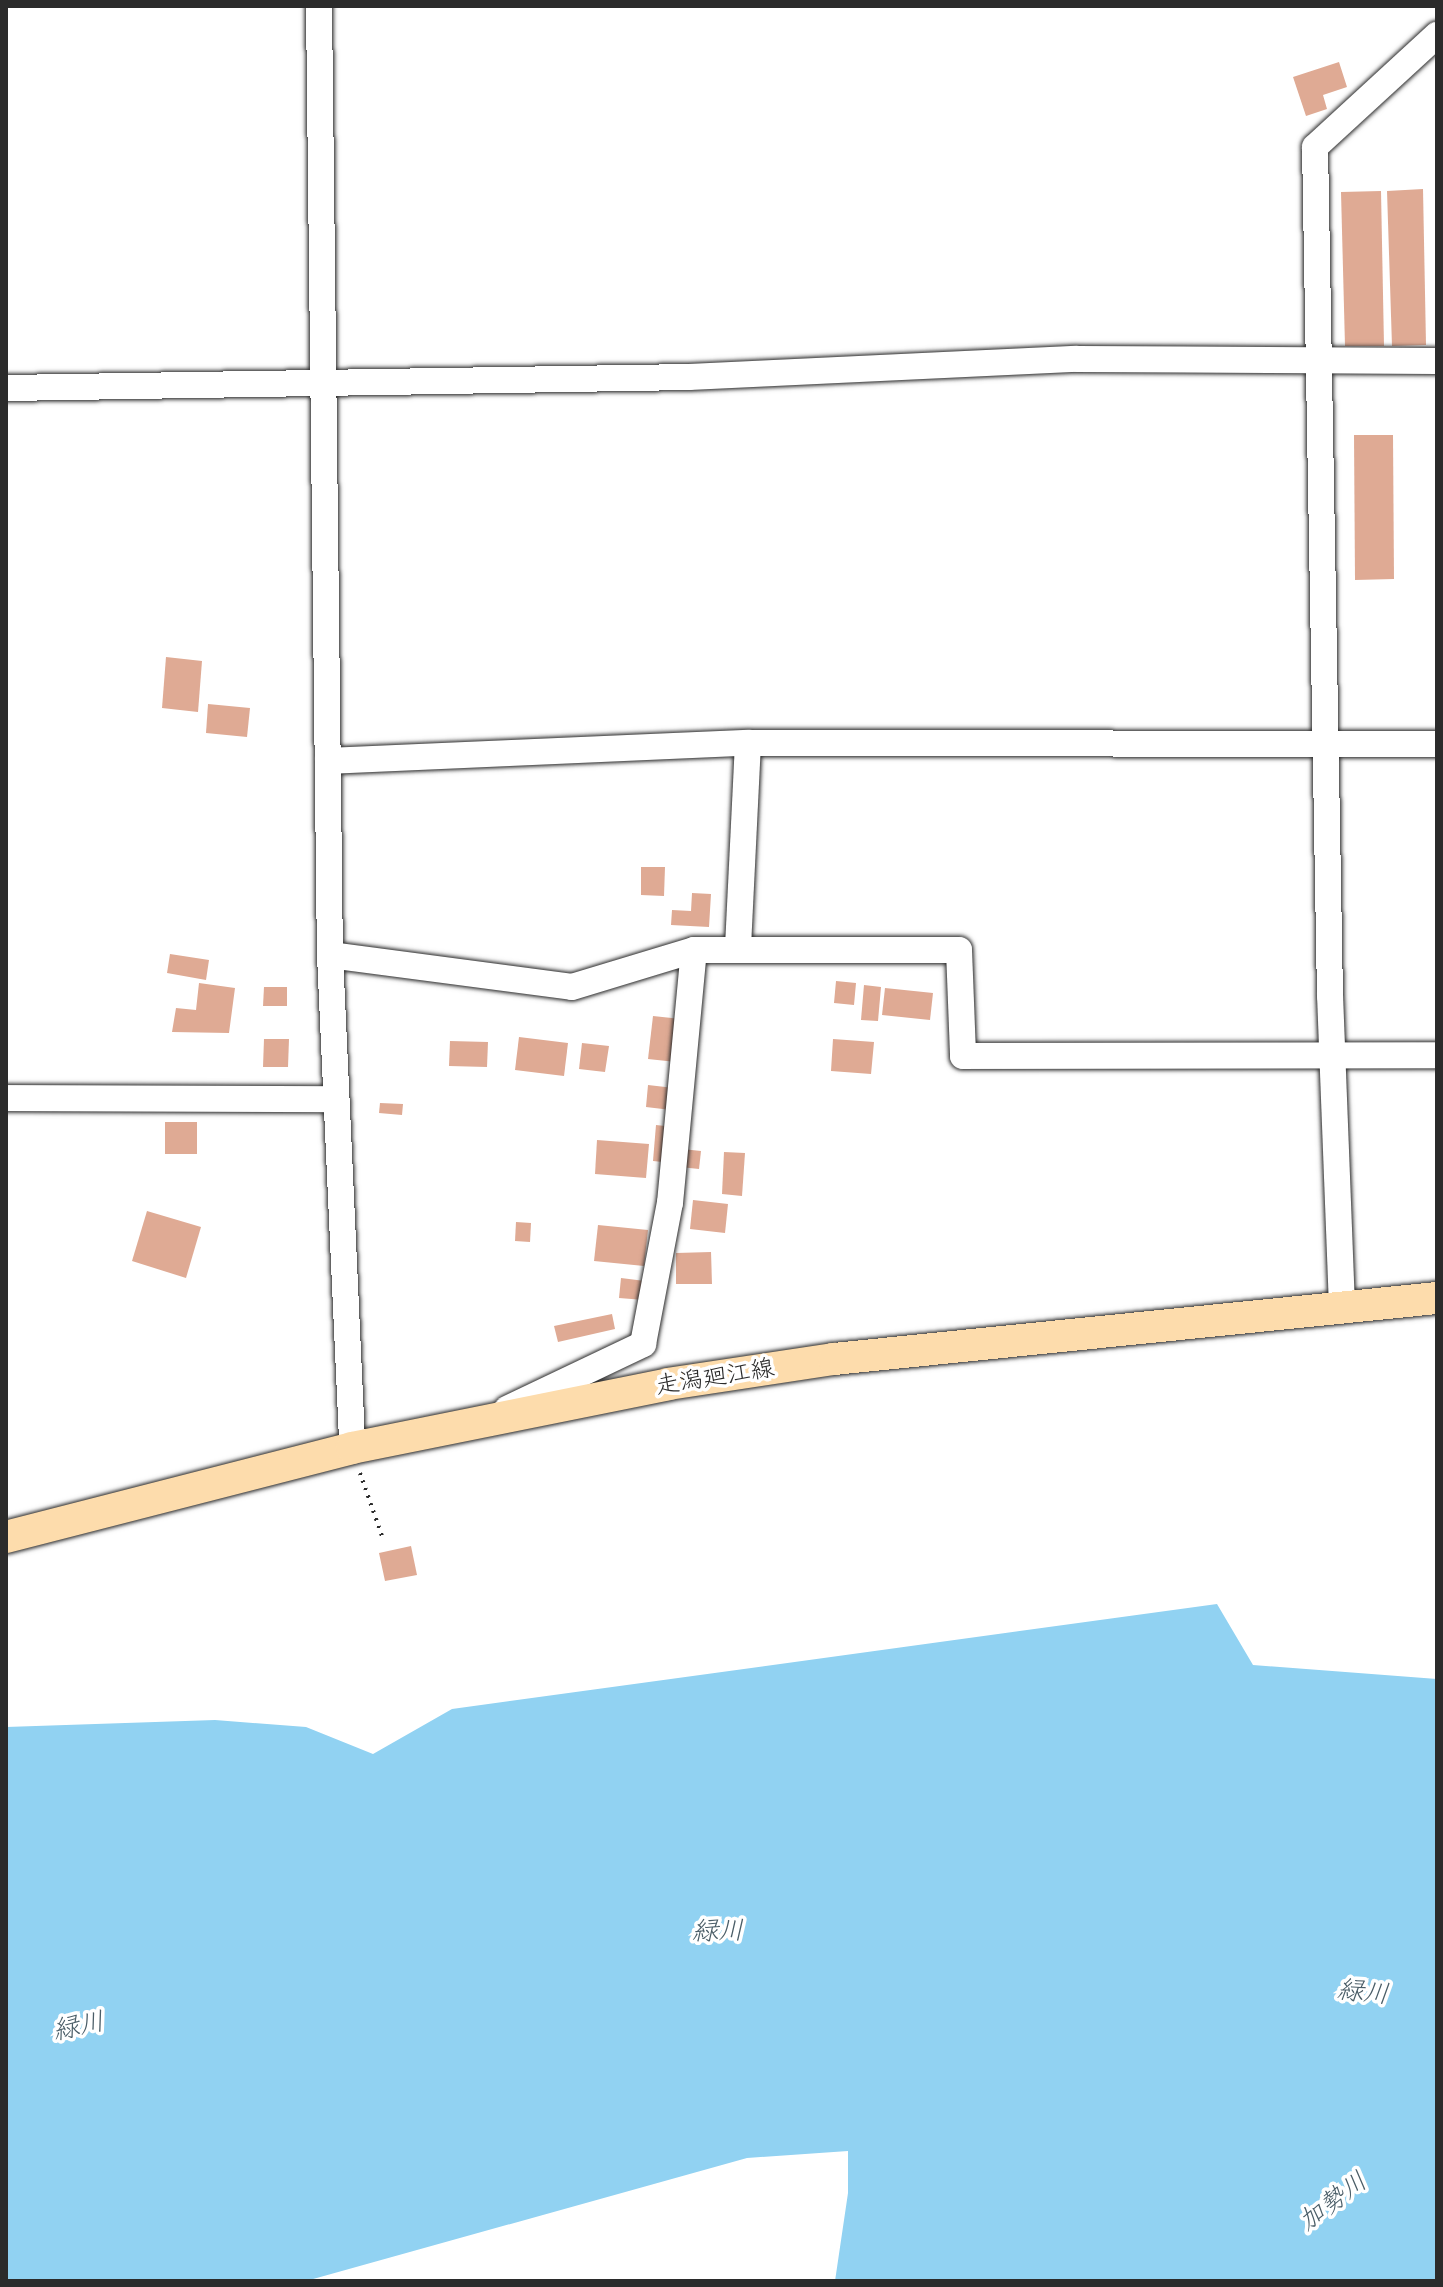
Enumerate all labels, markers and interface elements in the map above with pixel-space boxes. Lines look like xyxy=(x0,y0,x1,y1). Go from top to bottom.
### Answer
street label: 走潟廻江線 xyxy=(653,1354,777,1402)
water label: 緑川 xyxy=(692,1917,744,1949)
water label: 緑川 xyxy=(1336,1976,1390,2012)
water label: 緑川 xyxy=(50,2007,108,2049)
water label: 加勢川 xyxy=(1293,2167,1375,2239)

